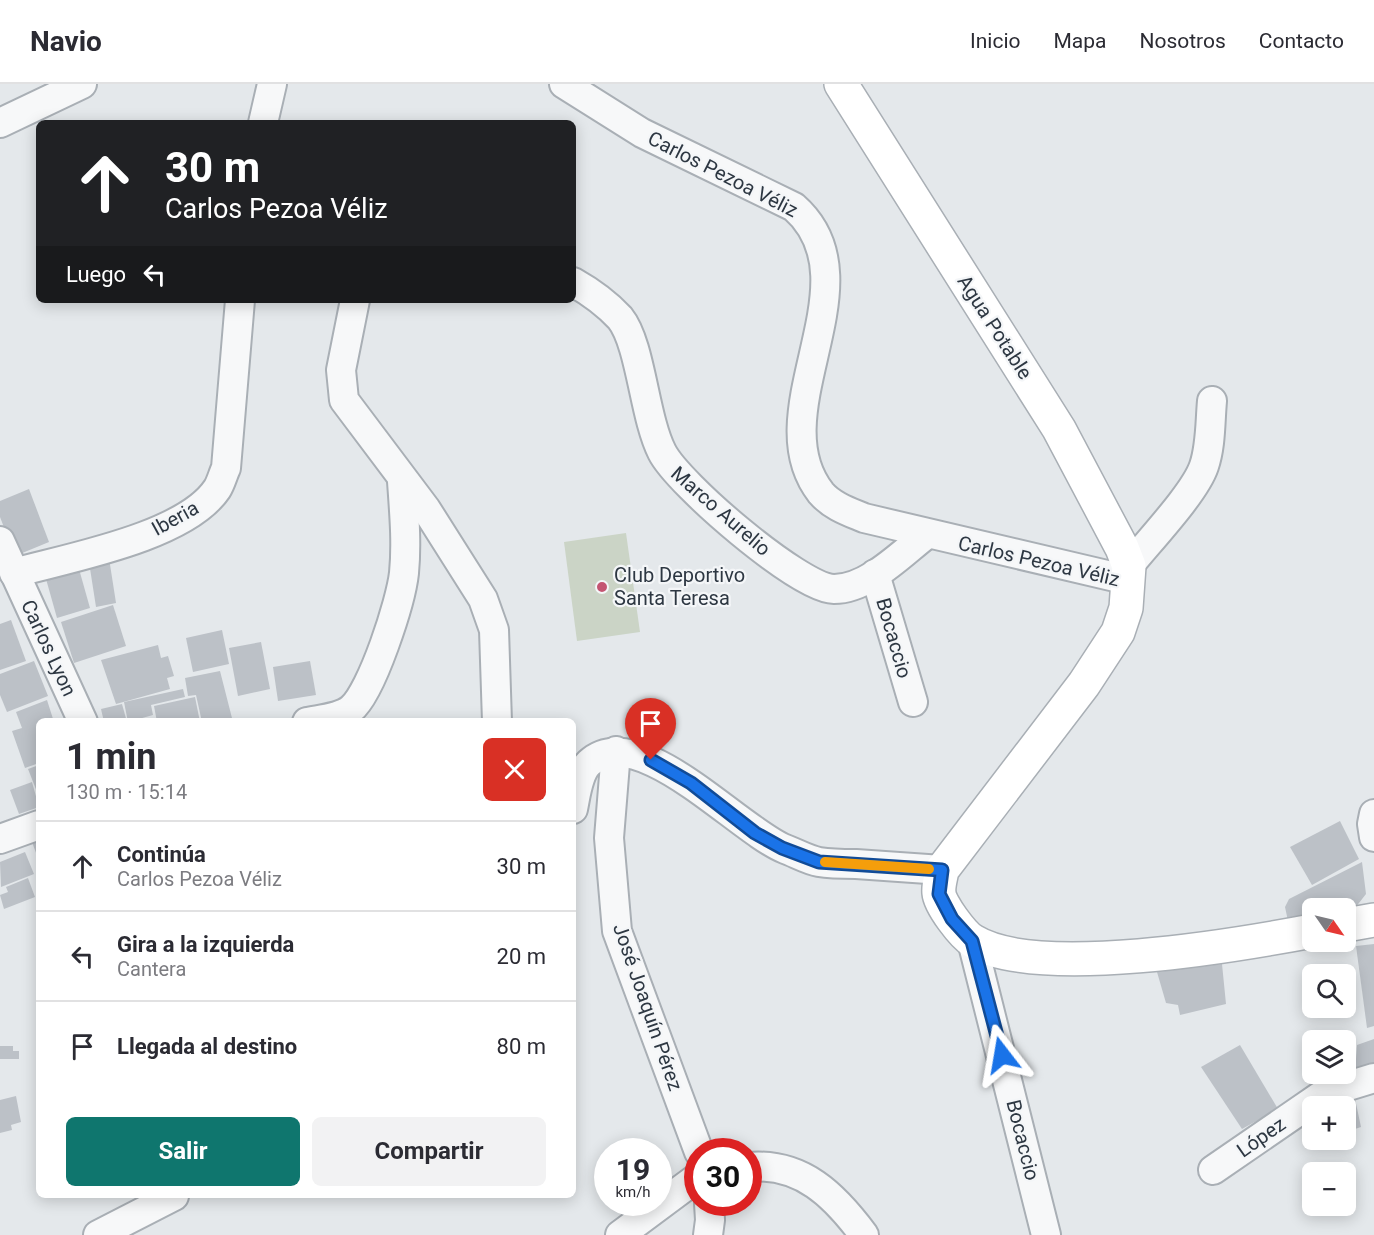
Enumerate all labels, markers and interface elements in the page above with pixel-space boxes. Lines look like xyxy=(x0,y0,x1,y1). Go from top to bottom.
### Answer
text: Navio xyxy=(30,25,102,58)
text: Inicio xyxy=(970,29,1020,53)
text: Mapa xyxy=(1053,29,1106,53)
text: Nosotros xyxy=(1139,29,1226,53)
text: Contacto xyxy=(1259,29,1344,53)
street label: Carlos Pezoa Véliz xyxy=(644,126,802,222)
text: 30 m xyxy=(165,143,260,192)
icon: ahead xyxy=(66,144,144,222)
text: Carlos Pezoa Véliz xyxy=(165,193,388,225)
icon: left xyxy=(138,258,171,291)
text: Luego xyxy=(66,262,126,287)
street label: Agua Potable xyxy=(952,270,1038,384)
street label: Marco Aurelio xyxy=(666,461,776,561)
street label: Iberia xyxy=(147,495,203,541)
street label: Carlos Pezoa Véliz xyxy=(956,531,1122,591)
place label: Club Deportivo Santa Teresa xyxy=(614,563,745,610)
marker: Club Deportivo Santa Teresa xyxy=(595,580,609,594)
street label: Bocaccio xyxy=(871,595,917,681)
street label: Carlos Lyon xyxy=(16,596,82,700)
pin xyxy=(625,698,676,760)
icon: arrive xyxy=(634,707,667,740)
text: 1 min xyxy=(66,736,157,778)
button: close xyxy=(483,738,546,801)
text: 130 m · 15:14 xyxy=(66,780,187,804)
text: Continúa xyxy=(117,842,206,867)
icon: ahead xyxy=(66,850,99,883)
text: 30 m xyxy=(497,854,546,879)
text: Carlos Pezoa Véliz xyxy=(117,867,282,891)
north arrow xyxy=(1302,898,1356,952)
map controls xyxy=(1302,898,1356,1216)
street label: José Joaquín Pérez xyxy=(608,920,688,1094)
text: Gira a la izquierda xyxy=(117,932,294,957)
icon: left xyxy=(66,940,99,973)
text: 20 m xyxy=(497,944,546,969)
text: Cantera xyxy=(117,957,186,981)
button: search xyxy=(1302,964,1356,1018)
position arrow xyxy=(970,1023,1034,1087)
icon: arrive xyxy=(66,1030,99,1063)
button: layers xyxy=(1302,1030,1356,1084)
text: Llegada al destino xyxy=(117,1034,297,1059)
text: 80 m xyxy=(497,1034,546,1059)
button: + xyxy=(1302,1096,1356,1150)
street label: Bocaccio xyxy=(1001,1097,1045,1183)
street label: López xyxy=(1232,1112,1290,1162)
button: Salir xyxy=(66,1117,300,1186)
button: Compartir xyxy=(312,1117,546,1186)
speed limit sign: 30 xyxy=(684,1138,762,1216)
text: 19 xyxy=(616,1152,650,1187)
button: − xyxy=(1302,1162,1356,1216)
text: km/h xyxy=(615,1183,651,1201)

